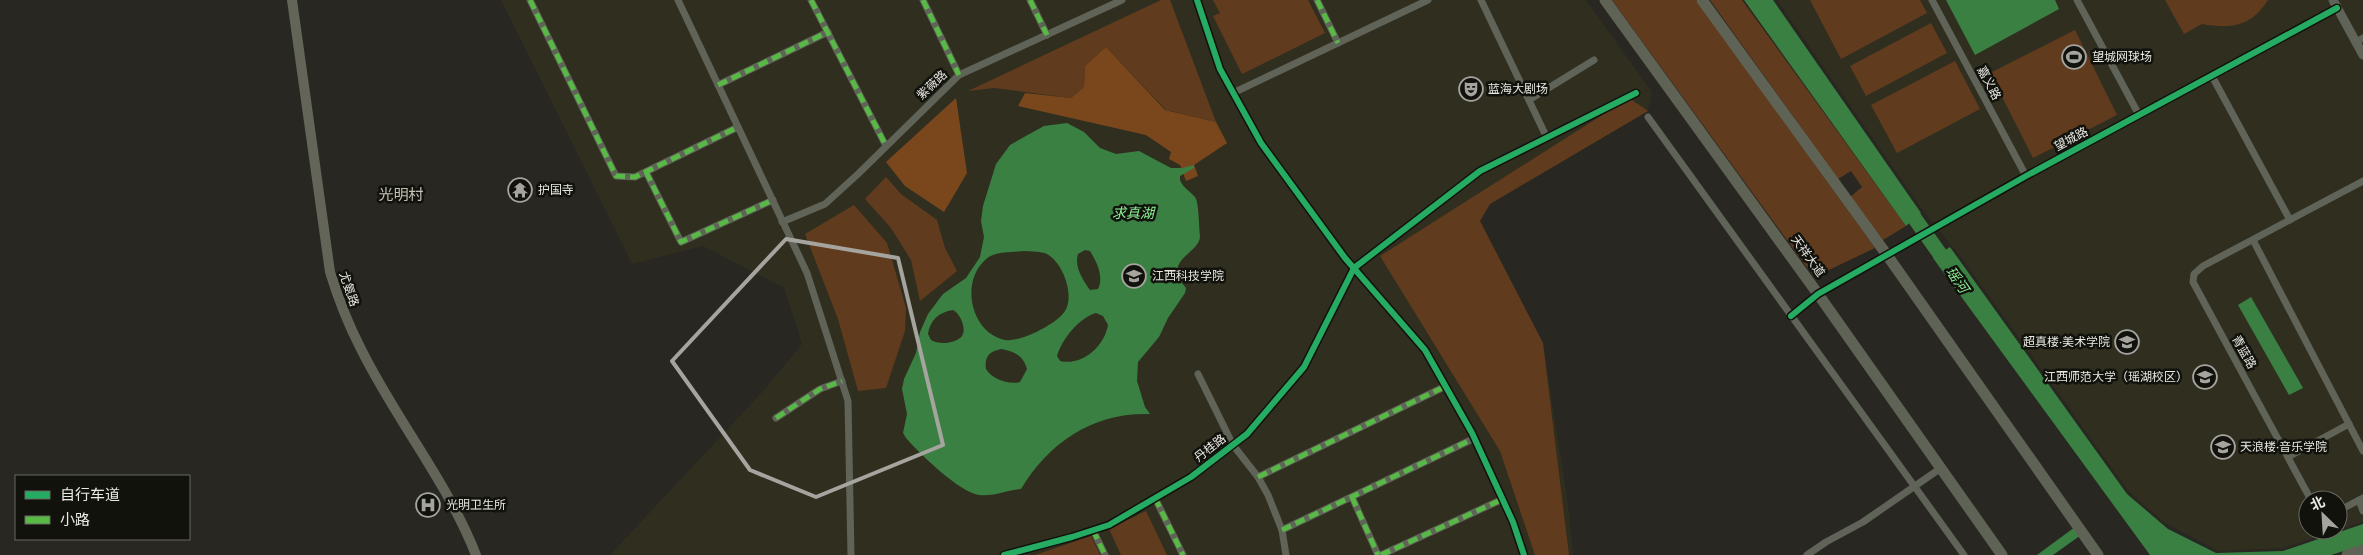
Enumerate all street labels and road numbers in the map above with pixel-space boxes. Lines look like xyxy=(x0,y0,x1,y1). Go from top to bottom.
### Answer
street label: 嘉义路 xyxy=(1974,64,2004,102)
street label: 紫薇路 xyxy=(914,68,950,102)
street label: 望城路 xyxy=(2052,124,2090,154)
street label: 天祥大道 xyxy=(1788,232,1828,280)
street label: 尤氨路 xyxy=(337,270,361,308)
street label: 青蓝路 xyxy=(2229,333,2259,371)
street label: 丹桂路 xyxy=(1192,431,1228,465)

